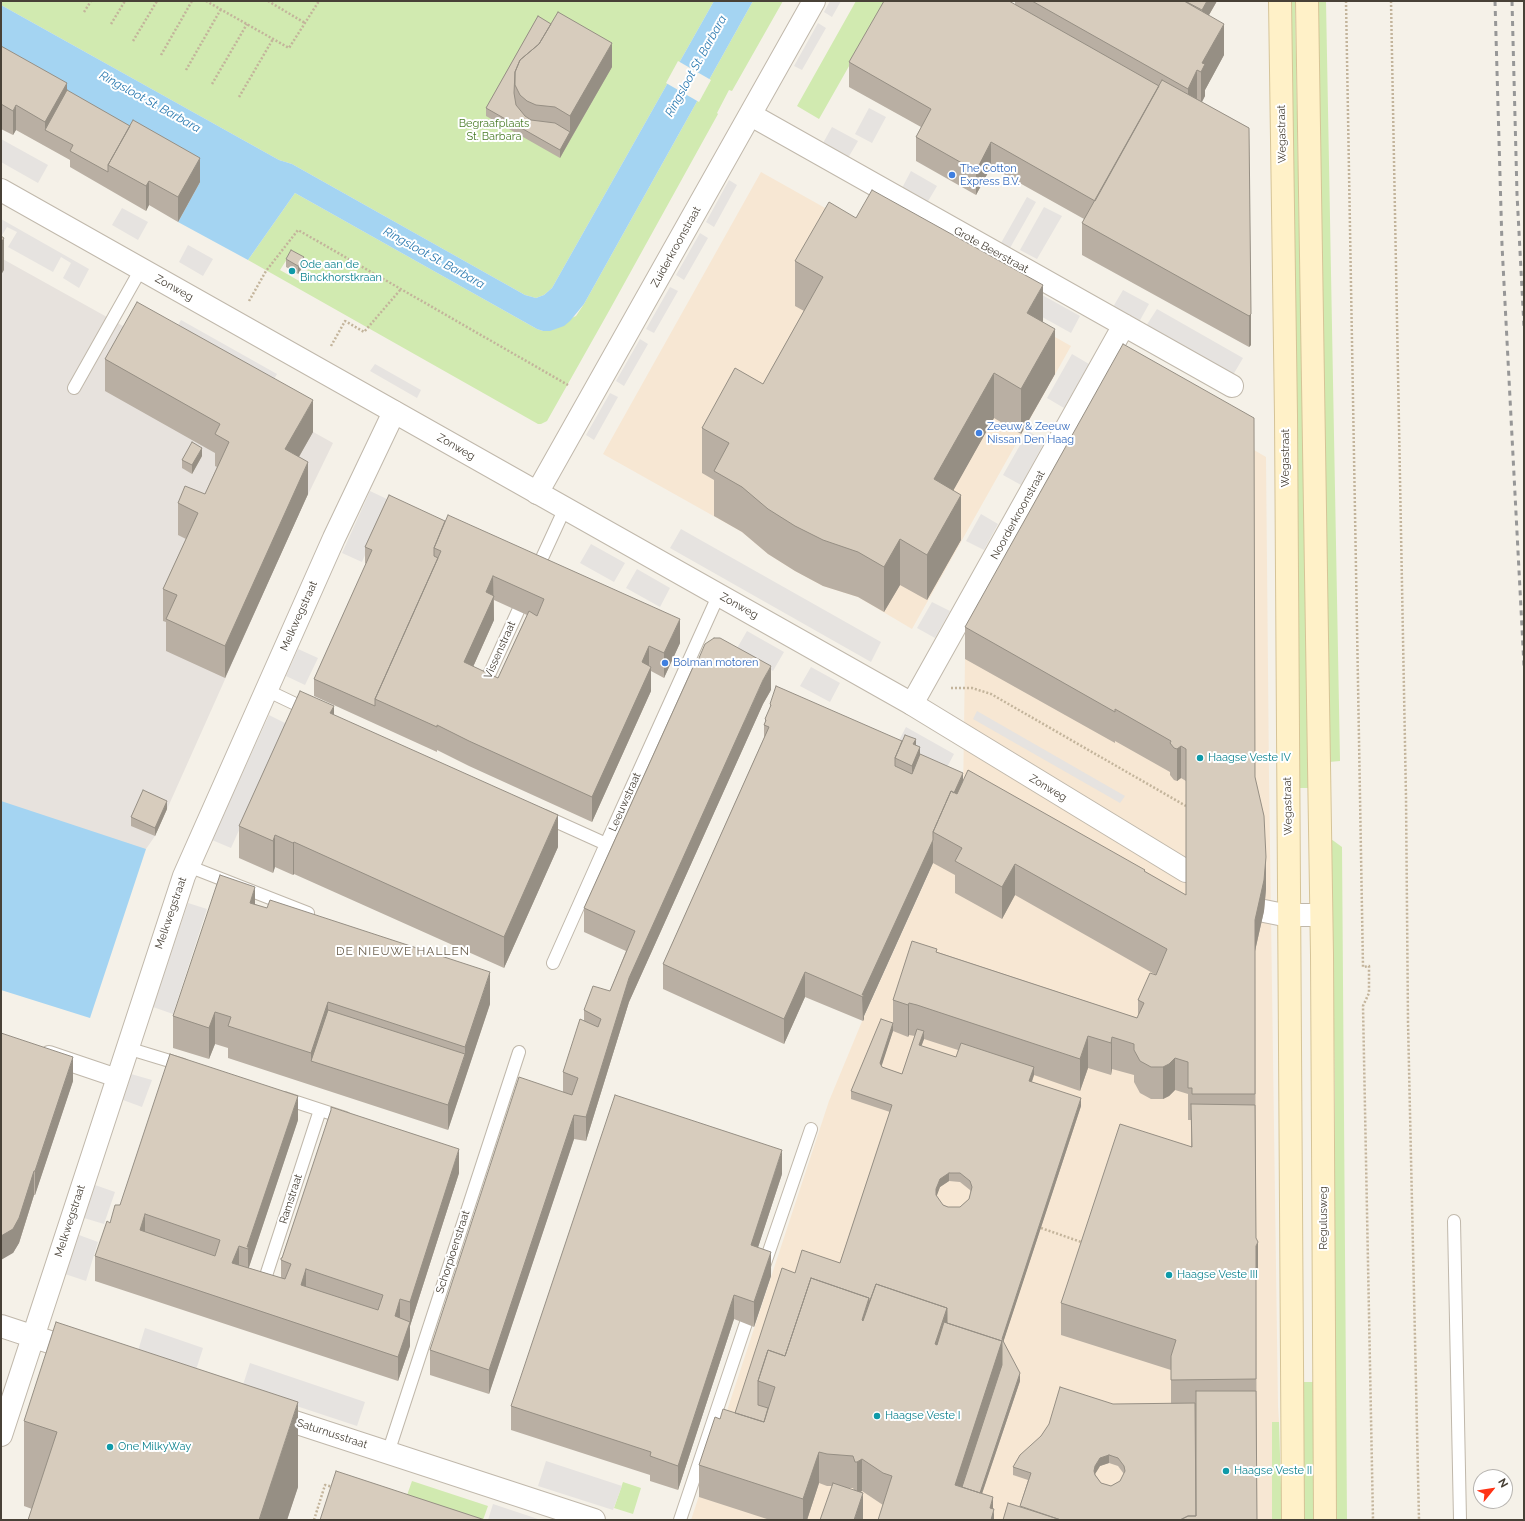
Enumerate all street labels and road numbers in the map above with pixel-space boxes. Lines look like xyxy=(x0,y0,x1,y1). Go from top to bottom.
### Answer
street label: Wegastraat xyxy=(1275,105,1289,163)
street label: Zuiderkroonstraat xyxy=(648,204,704,290)
street label: Grote Beerstraat xyxy=(951,224,1031,276)
street label: Zonweg xyxy=(153,272,195,304)
street label: Wegastraat xyxy=(1279,429,1293,487)
street label: Zonweg xyxy=(435,431,477,463)
street label: Noorderkroonstraat xyxy=(988,468,1048,562)
street label: Melkwegstraat xyxy=(278,579,320,653)
street label: Zonweg xyxy=(718,590,760,622)
street label: Vissenstraat xyxy=(481,619,519,681)
street label: Leeuwstraat xyxy=(606,771,644,833)
street label: Zonweg xyxy=(1027,772,1069,804)
street label: Wegastraat xyxy=(1281,777,1295,835)
street label: Melkwegstraat xyxy=(153,875,189,951)
street label: Ramstraat xyxy=(277,1172,305,1226)
street label: Melkwegstraat xyxy=(52,1183,88,1259)
street label: Regulusweg xyxy=(1317,1186,1331,1250)
street label: Schorpioenstraat xyxy=(433,1209,473,1295)
street label: Saturnusstraat xyxy=(295,1416,369,1452)

